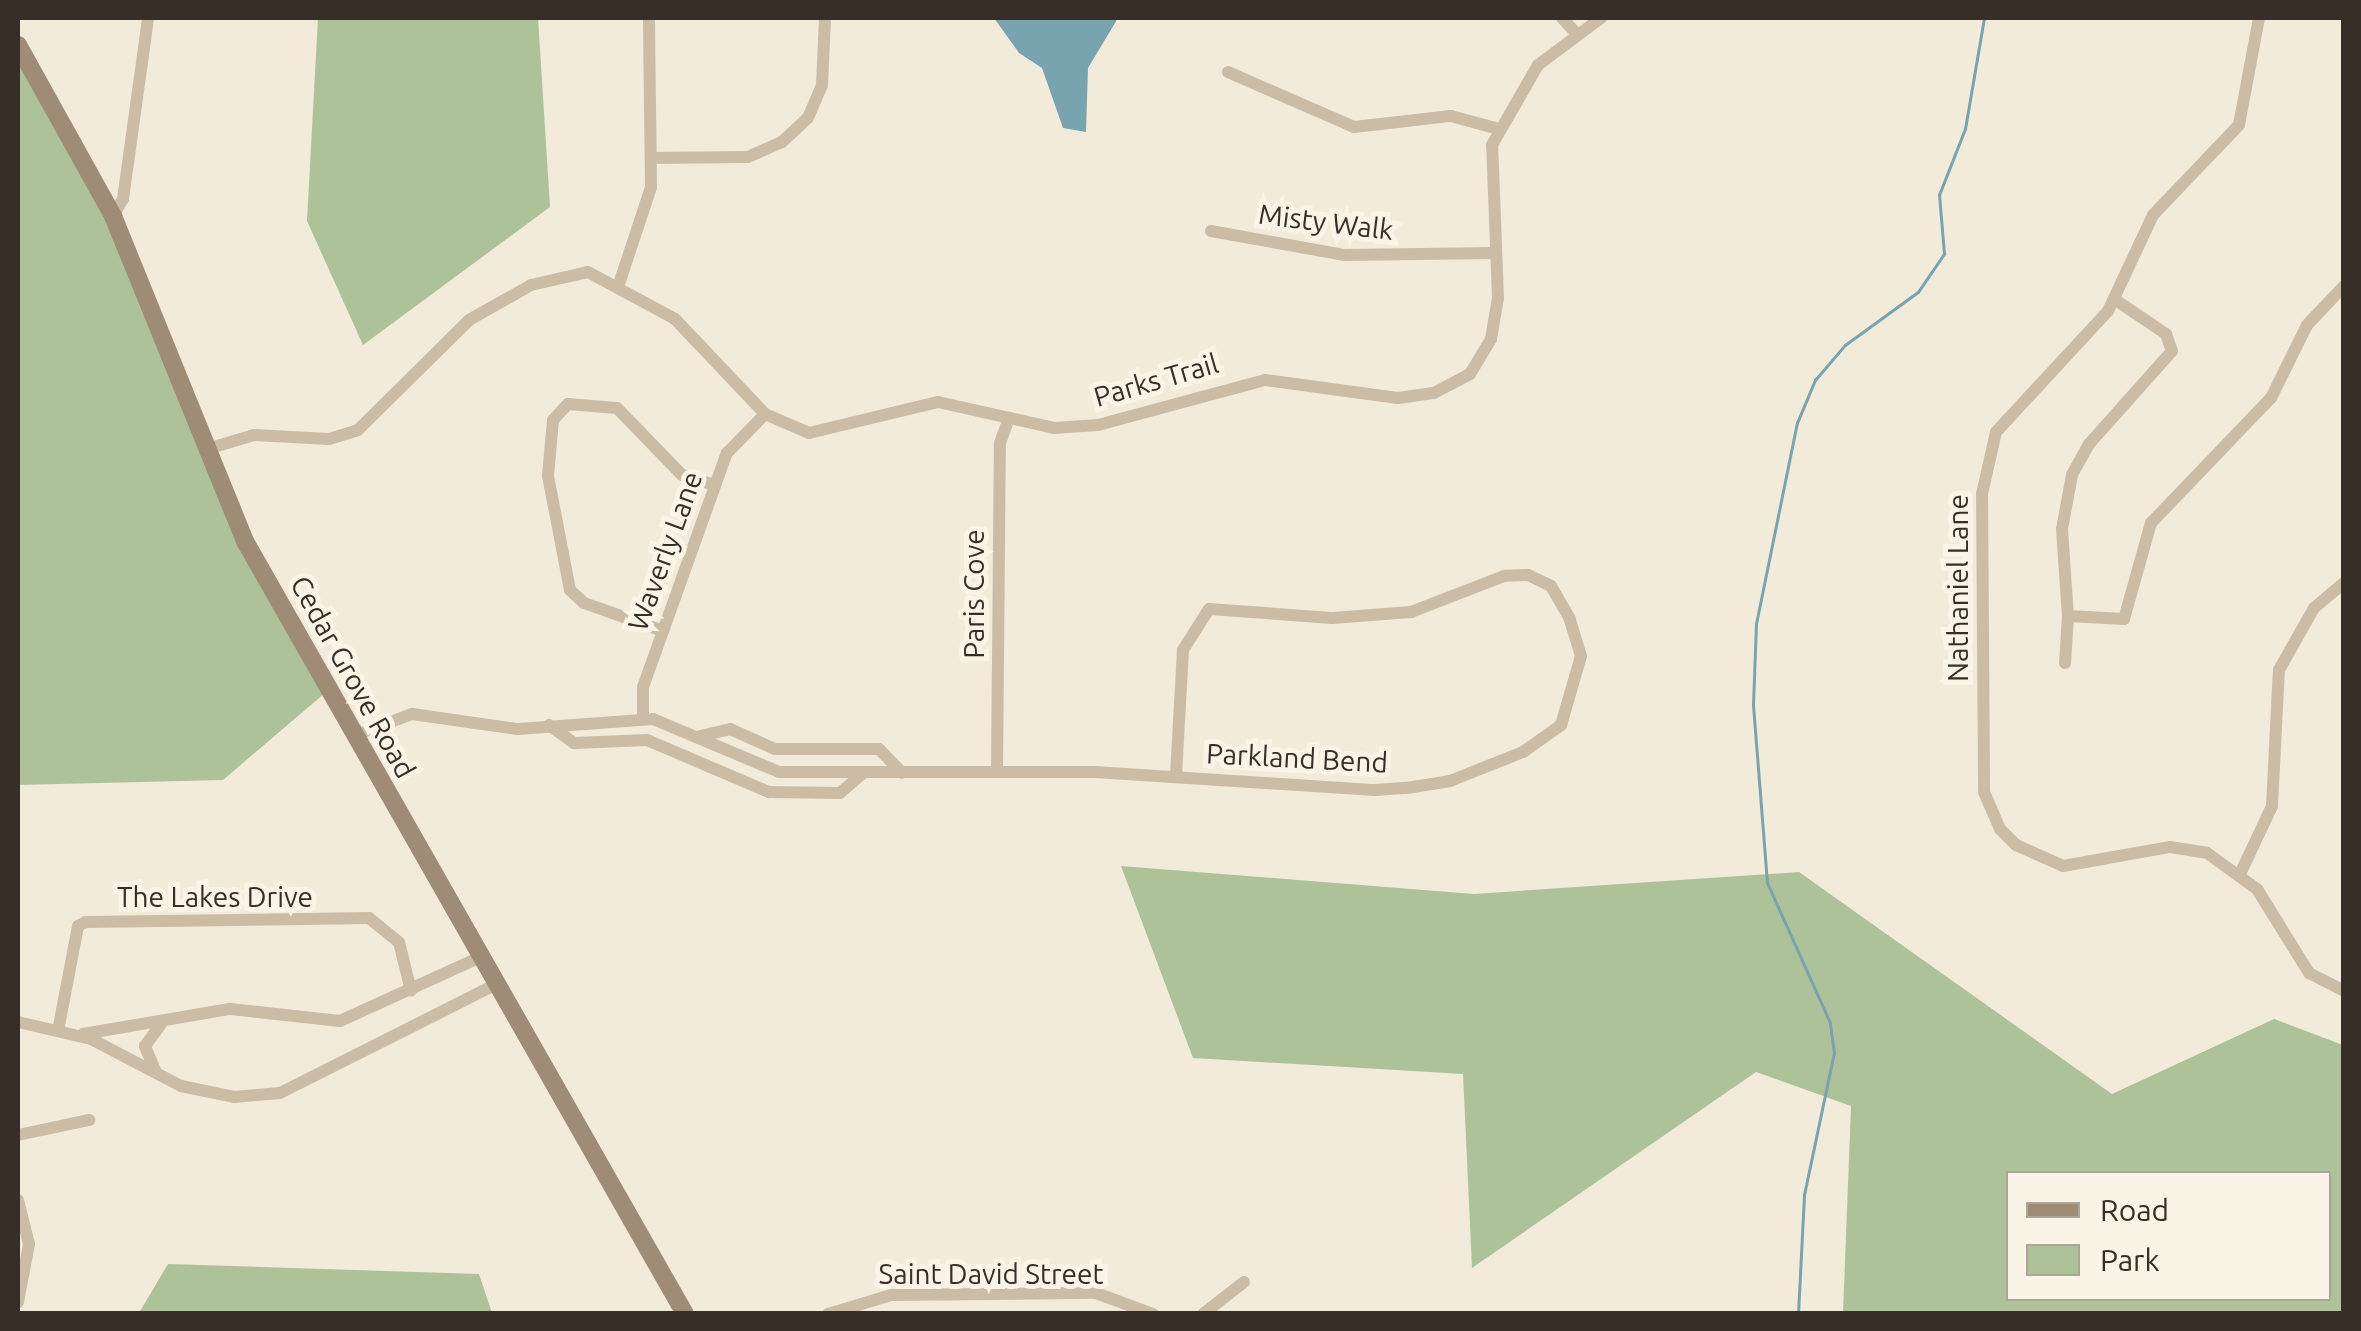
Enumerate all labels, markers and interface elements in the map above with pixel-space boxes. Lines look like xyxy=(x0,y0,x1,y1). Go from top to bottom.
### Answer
street label: Misty Walk xyxy=(1257,197,1395,247)
street label: Parks Trail xyxy=(1090,346,1222,414)
street label: Waverly Lane xyxy=(621,467,709,635)
street label: Nathaniel Lane xyxy=(1941,494,1975,682)
street label: Paris Cove xyxy=(957,529,991,659)
street label: Cedar Grove Road xyxy=(284,570,422,784)
street label: Parkland Bend xyxy=(1205,736,1389,780)
street label: The Lakes Drive xyxy=(117,880,313,914)
legend xyxy=(2006,1171,2331,1301)
text: Road xyxy=(2100,1193,2169,1227)
text: Park xyxy=(2100,1243,2160,1277)
street label: Saint David Street xyxy=(879,1257,1103,1291)

